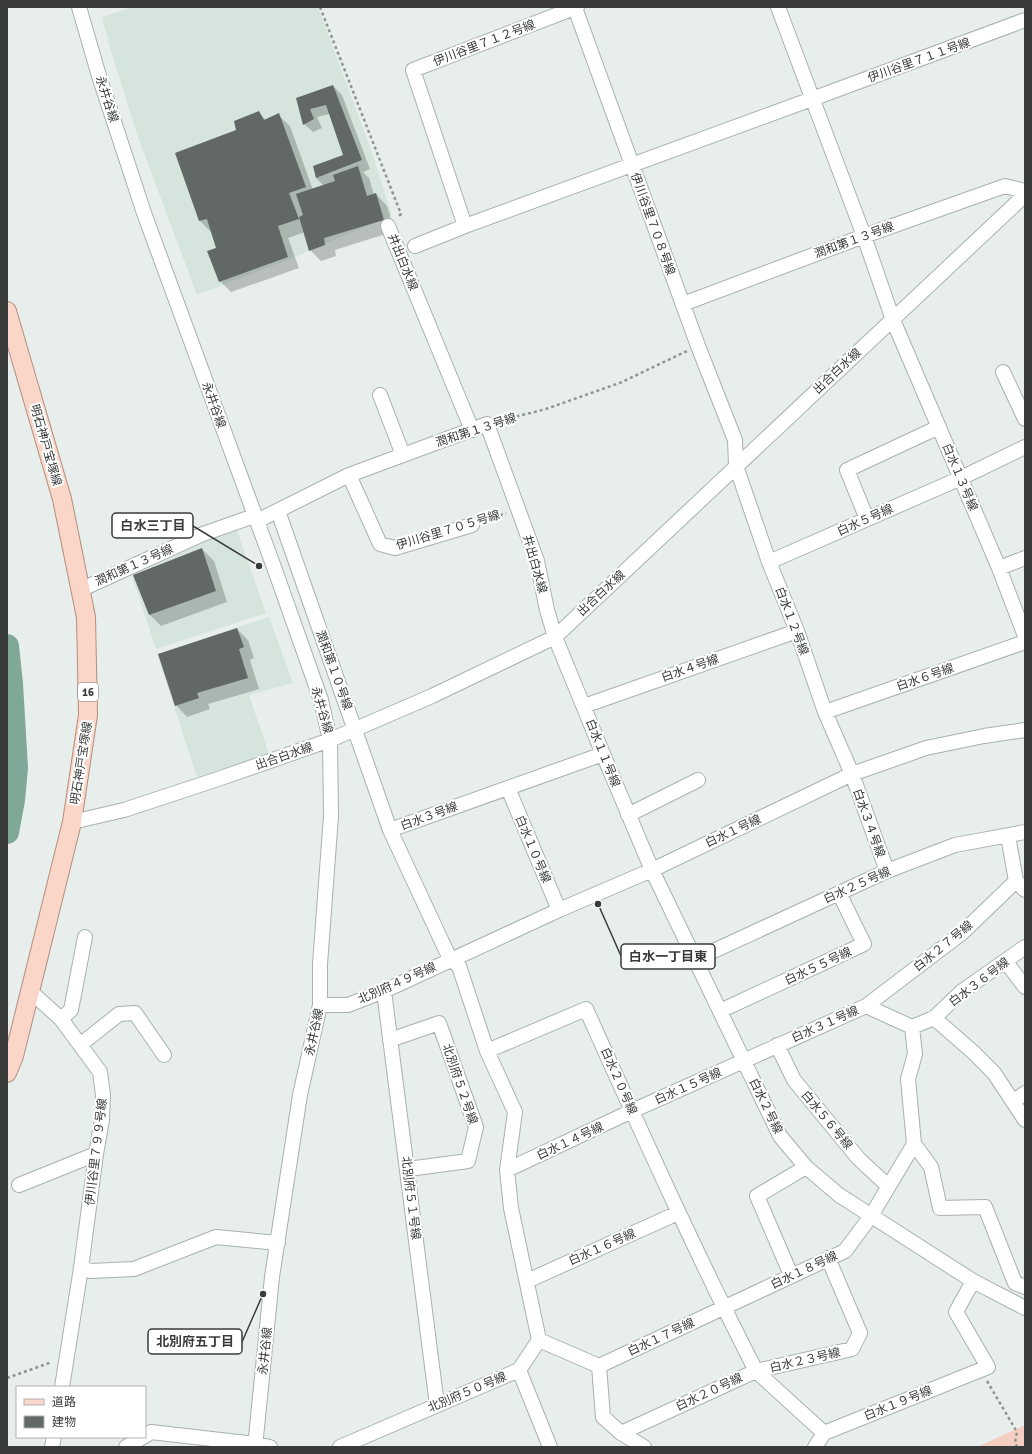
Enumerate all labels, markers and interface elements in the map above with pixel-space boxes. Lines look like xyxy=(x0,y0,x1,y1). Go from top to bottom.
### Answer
street label: 伊川谷里７１２号線 xyxy=(431,17,537,70)
street label: 伊川谷里７１１号線 xyxy=(866,35,972,86)
street label: 永井谷線 xyxy=(92,74,121,124)
street label: 伊川谷里７０８号線 xyxy=(627,171,678,277)
street label: 潤和第１３号線 xyxy=(812,219,896,262)
street label: 井出白水線 xyxy=(384,232,421,293)
street label: 出合白水線 xyxy=(810,345,864,397)
street label: 永井谷線 xyxy=(198,380,229,430)
street label: 明石神戸宝塚線 xyxy=(27,403,64,488)
street label: 潤和第１３号線 xyxy=(434,410,518,451)
street label: 白水１３号線 xyxy=(939,441,981,513)
street label: 白水５号線 xyxy=(835,501,896,540)
street label: 伊川谷里７０５号線 xyxy=(394,508,502,553)
callout: 白水三丁目 xyxy=(112,513,193,538)
text: 白水三丁目 xyxy=(120,518,186,534)
street label: 井出白水線 xyxy=(519,533,550,595)
street label: 潤和第１３号線 xyxy=(93,542,176,589)
street label: 出合白水線 xyxy=(574,567,628,619)
street label: 白水１２号線 xyxy=(772,585,811,657)
street label: 潤和第１０号線 xyxy=(312,628,355,712)
street label: 白水４号線 xyxy=(659,652,721,685)
street label: 白水６号線 xyxy=(894,661,956,694)
road number: 16 xyxy=(78,683,98,701)
street label: 永井谷線 xyxy=(308,685,335,735)
street label: 白水１１号線 xyxy=(582,717,623,789)
street label: 明石神戸宝塚線 xyxy=(68,720,95,806)
street label: 出合白水線 xyxy=(253,740,315,773)
street label: 白水３４号線 xyxy=(849,787,888,860)
street label: 白水３号線 xyxy=(398,799,460,834)
street label: 白水１号線 xyxy=(703,812,764,851)
street label: 白水１０号線 xyxy=(512,813,554,885)
street label: 白水２５号線 xyxy=(821,864,893,907)
street label: 白水２７号線 xyxy=(911,918,976,975)
callout: 白水一丁目東 xyxy=(621,944,715,969)
street label: 白水５５号線 xyxy=(782,944,854,988)
text: 白水一丁目東 xyxy=(629,949,707,965)
street label: 白水３６号線 xyxy=(946,955,1013,1010)
street label: 北別府４９号線 xyxy=(356,960,439,1007)
street label: 白水３１号線 xyxy=(789,1003,861,1046)
street label: 永井谷線 xyxy=(302,1007,327,1057)
street label: 北別府５２号線 xyxy=(439,1042,480,1126)
street label: 白水２０号線 xyxy=(597,1045,640,1117)
street label: 白水１５号線 xyxy=(652,1065,724,1108)
street label: 白水２号線 xyxy=(746,1076,785,1136)
street label: 白水５６号線 xyxy=(798,1088,856,1153)
street label: 伊川谷里７９９号線 xyxy=(82,1098,111,1207)
street label: 白水１４号線 xyxy=(534,1119,606,1163)
street label: 北別府５１号線 xyxy=(398,1155,423,1241)
street label: 白水１６号線 xyxy=(566,1226,638,1269)
street label: 白水１８号線 xyxy=(768,1248,840,1292)
street label: 白水１７号線 xyxy=(625,1315,697,1359)
street label: 永井谷線 xyxy=(256,1326,275,1376)
callout: 北別府五丁目 xyxy=(148,1329,242,1354)
text: 北別府五丁目 xyxy=(156,1334,234,1350)
street label: 白水２３号線 xyxy=(768,1345,842,1376)
street label: 北別府５０号線 xyxy=(426,1369,509,1416)
street label: 白水２０号線 xyxy=(673,1370,745,1414)
street label: 白水１９号線 xyxy=(862,1383,934,1424)
legend xyxy=(16,1386,146,1438)
text: 道路 xyxy=(52,1395,76,1410)
text: 建物 xyxy=(52,1415,76,1430)

